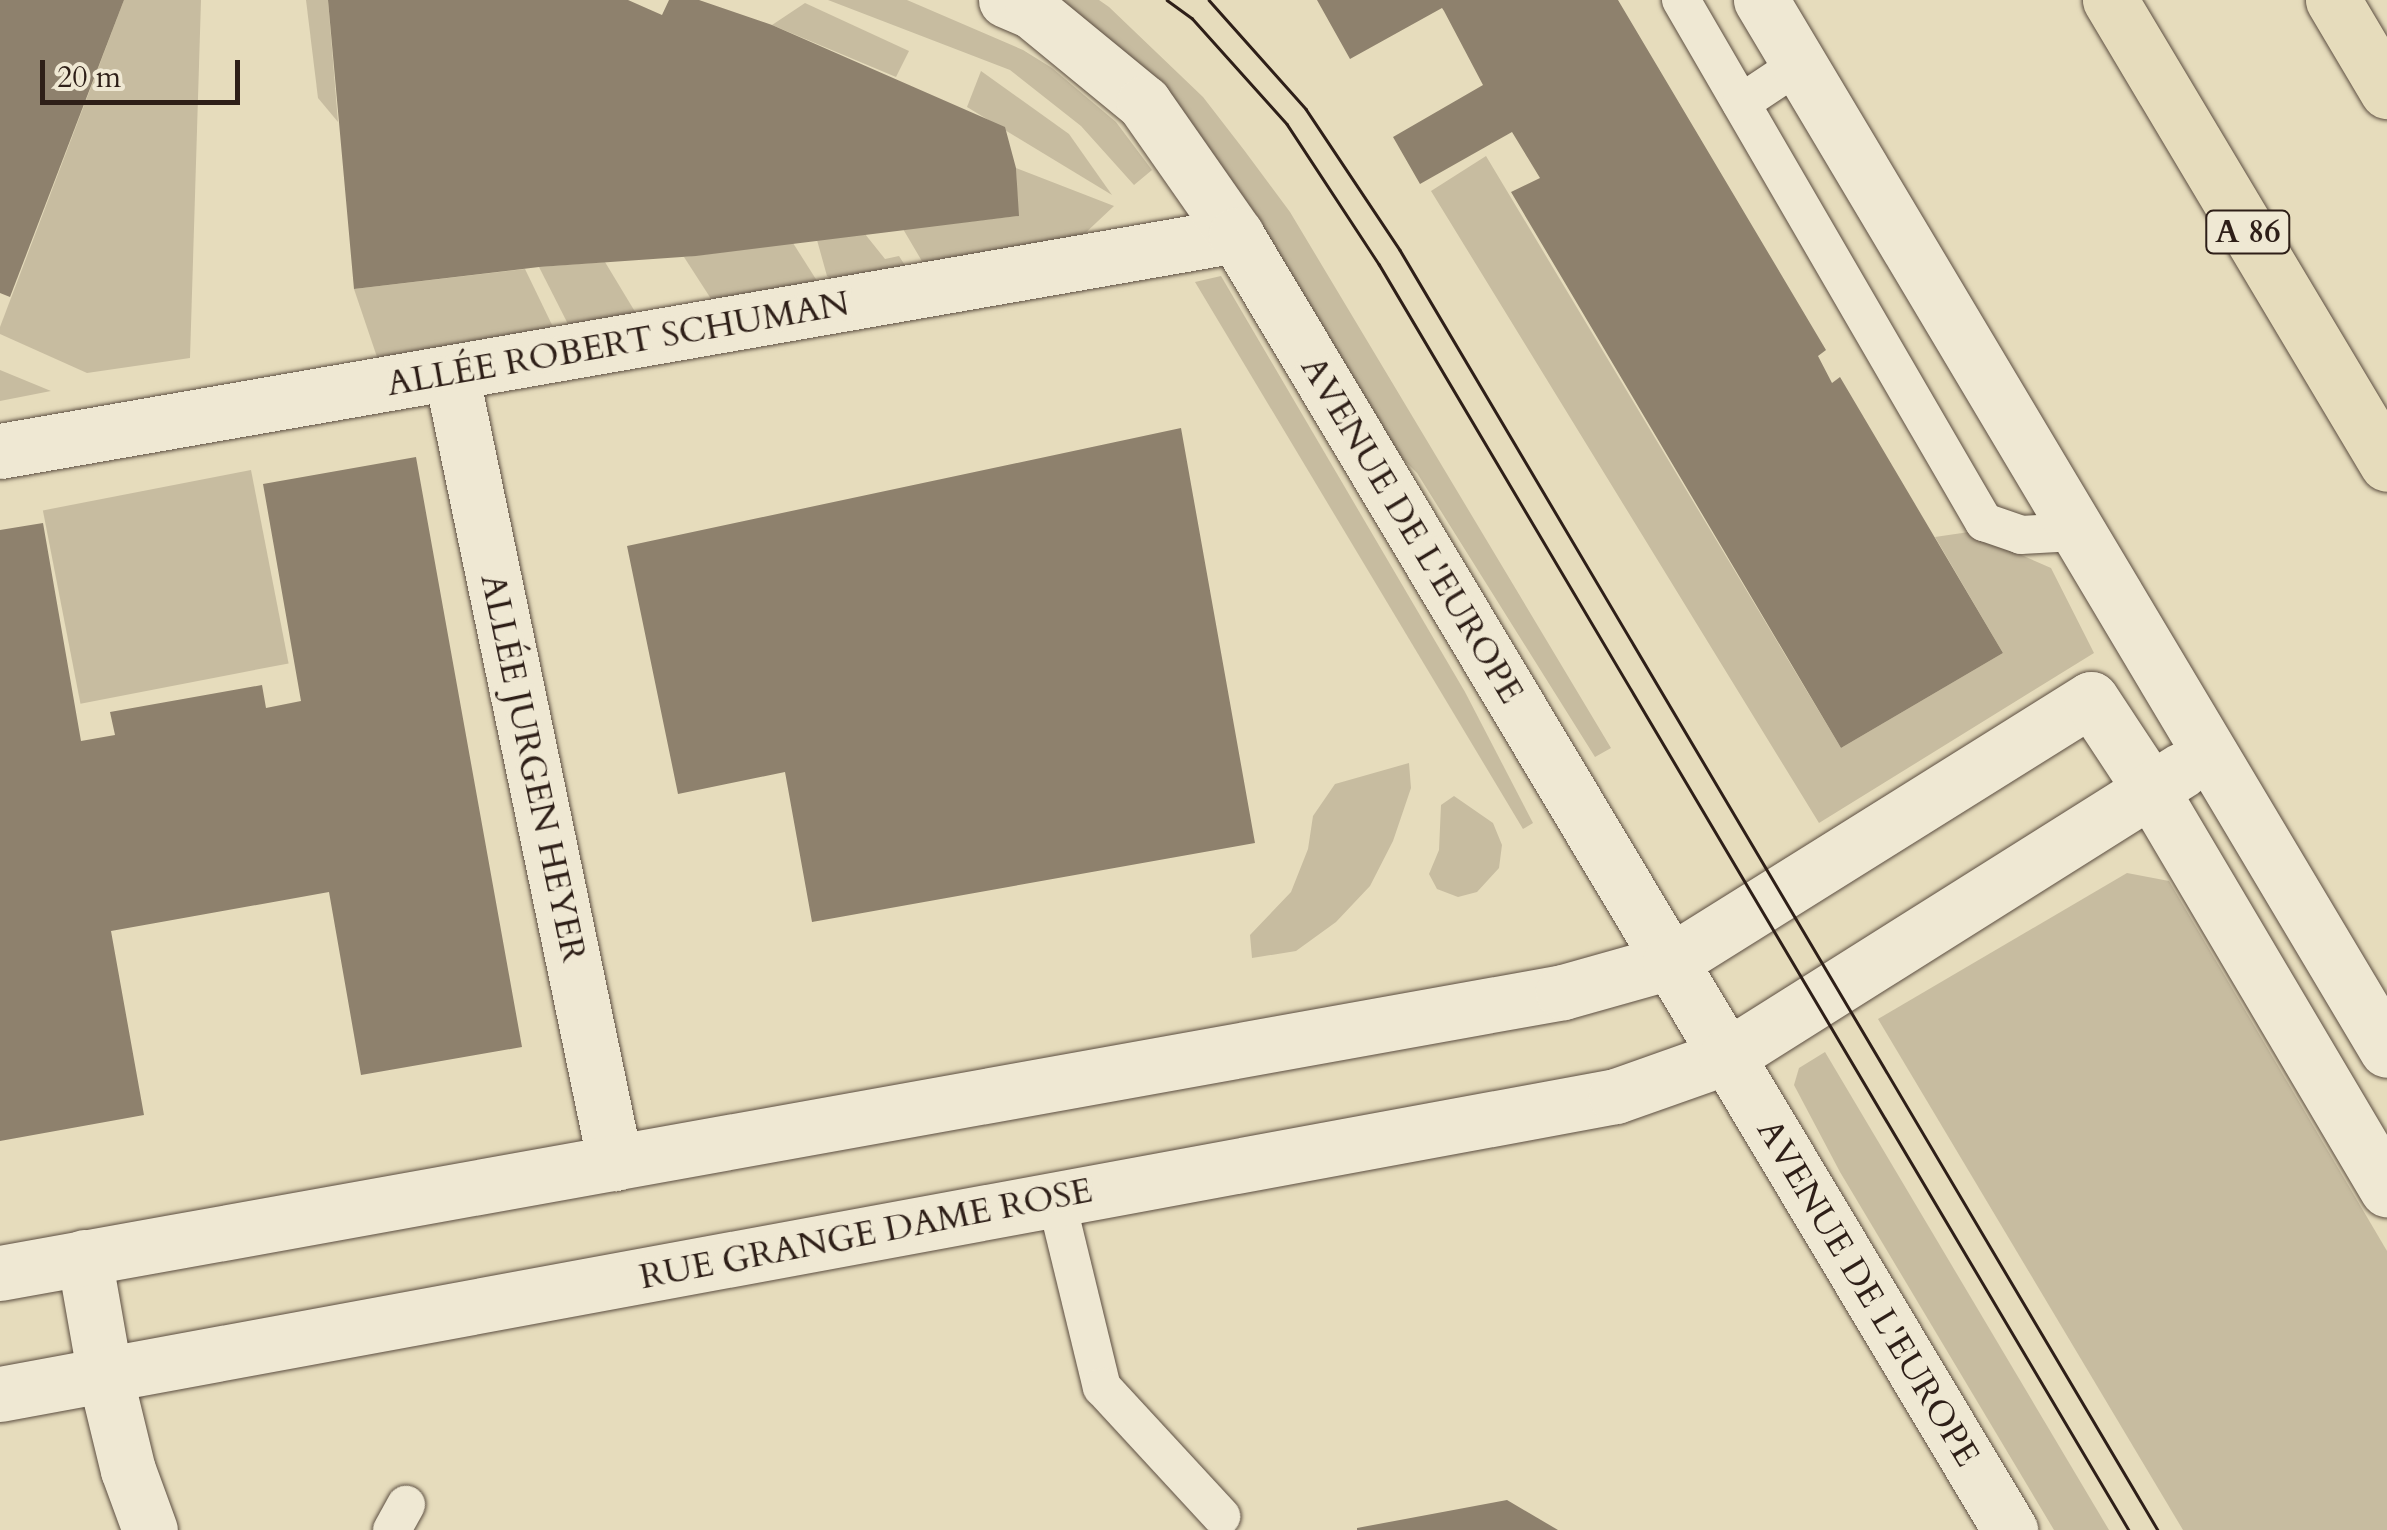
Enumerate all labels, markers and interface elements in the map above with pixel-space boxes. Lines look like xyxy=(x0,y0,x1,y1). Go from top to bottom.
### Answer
scale bar xyxy=(45,40,245,102)
text: 20 m xyxy=(57,57,121,98)
road number: A 86 xyxy=(2203,205,2293,259)
street label: ALLÉE ROBERT SCHUMAN xyxy=(383,283,853,405)
street label: AVENUE DE L'EUROPE xyxy=(1292,349,1532,711)
street label: ALLÉE JURGEN HEYER xyxy=(471,570,595,966)
street label: AVENUE DE L'EUROPE xyxy=(1748,1112,1988,1474)
street label: RUE GRANGE DAME ROSE xyxy=(636,1169,1096,1299)

